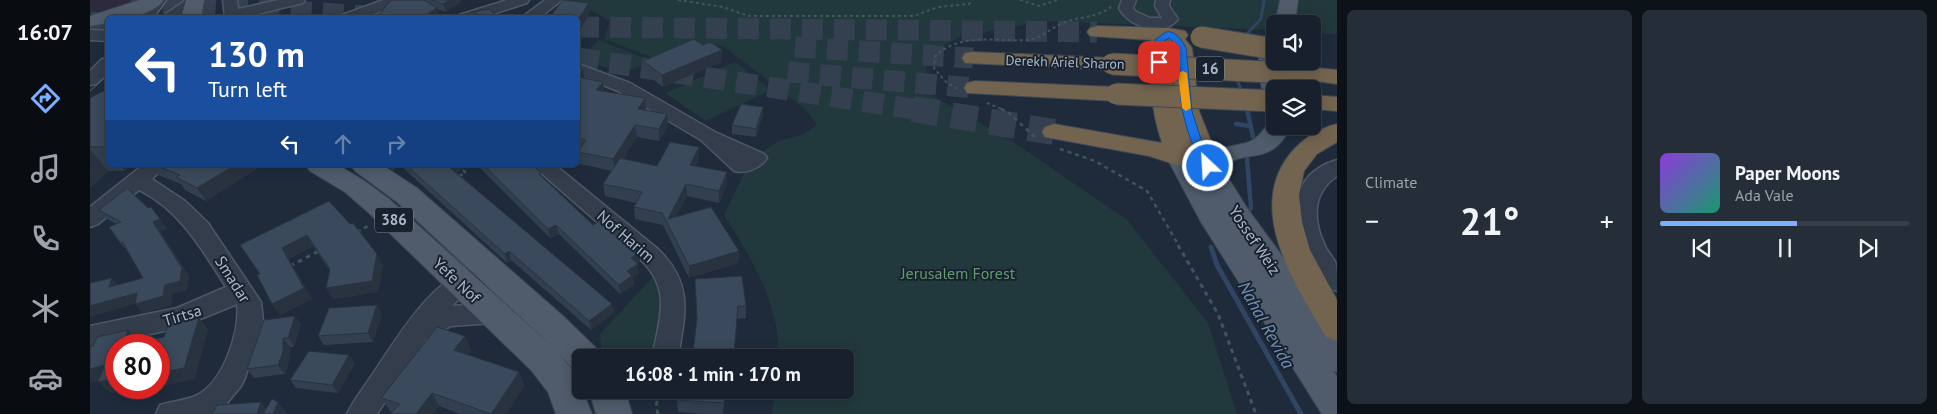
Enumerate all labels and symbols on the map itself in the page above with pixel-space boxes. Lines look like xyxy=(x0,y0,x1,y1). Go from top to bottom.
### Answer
pin xyxy=(1138,41,1180,83)
street label: Derekh Ariel Sharon xyxy=(1005,51,1125,73)
road number: 16 xyxy=(1196,56,1224,82)
position arrow xyxy=(1181,139,1233,191)
street label: Yossef Weiz xyxy=(1225,202,1285,278)
street label: Nof Harim xyxy=(593,206,659,266)
road number: 386 xyxy=(375,208,413,232)
street label: Smadar xyxy=(211,252,255,307)
street label: Yefe Nof xyxy=(429,253,485,307)
park label: Jerusalem Forest xyxy=(900,263,1016,283)
water label: Nahal Revida xyxy=(1233,277,1300,373)
street label: Tirtsa xyxy=(160,300,204,330)
speed limit sign: 80 xyxy=(105,334,170,399)

